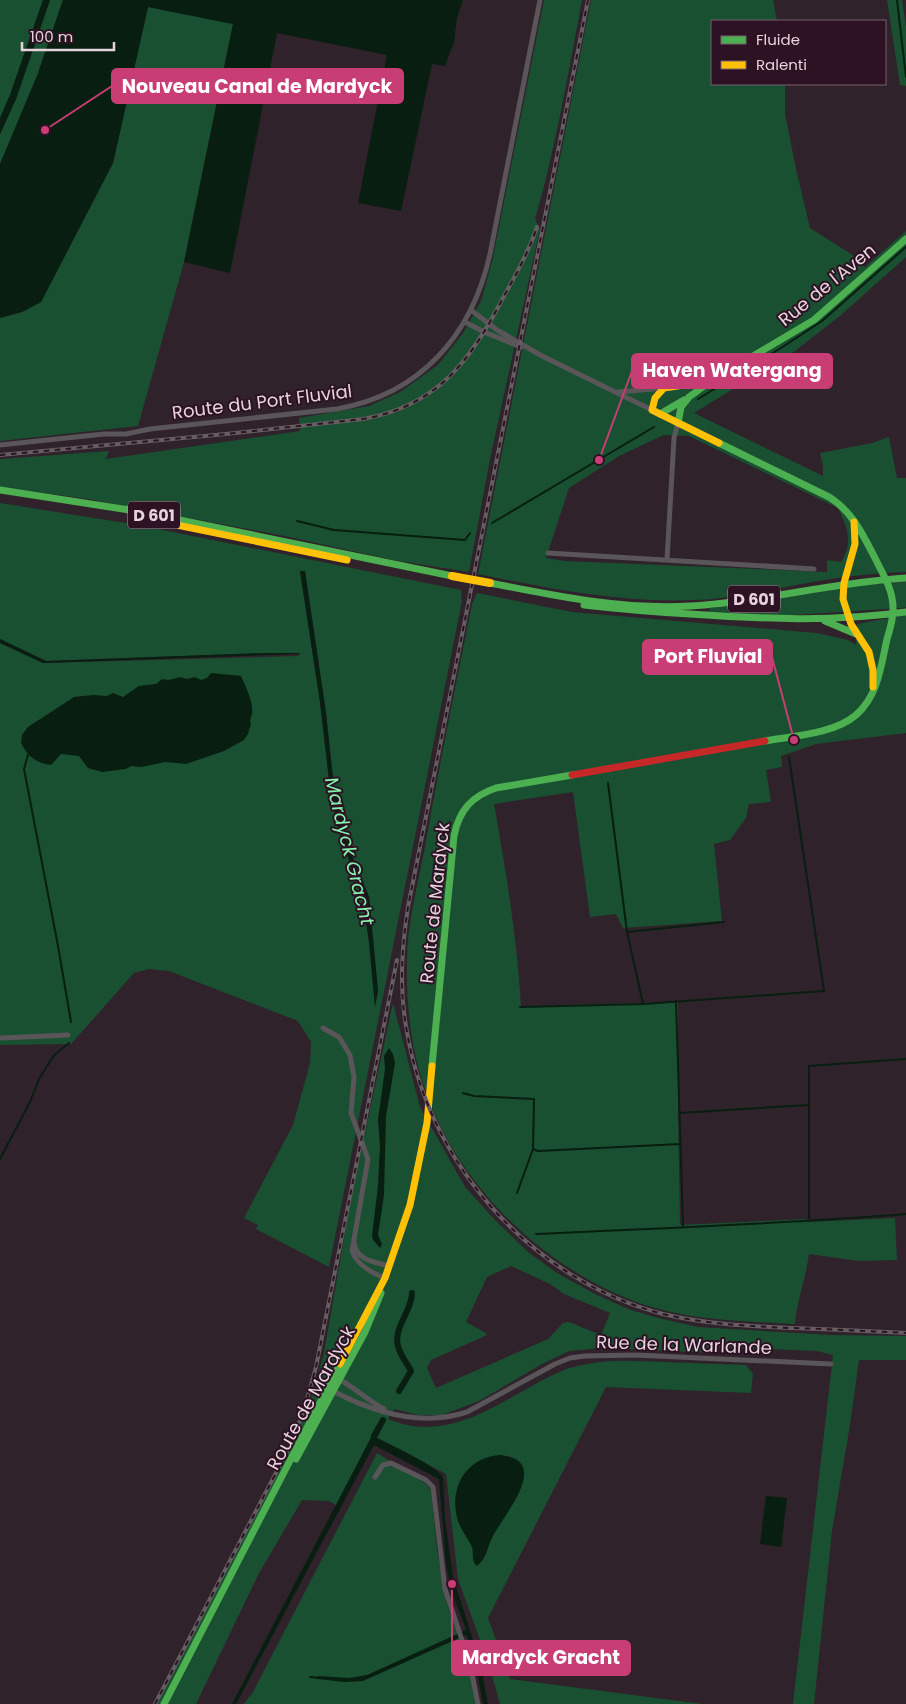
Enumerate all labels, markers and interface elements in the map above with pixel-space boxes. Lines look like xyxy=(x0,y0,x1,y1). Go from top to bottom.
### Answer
scale bar xyxy=(22,20,115,52)
legend xyxy=(711,20,886,85)
text: 100 m xyxy=(30,26,73,47)
text: Fluide xyxy=(756,29,800,50)
text: Ralenti xyxy=(756,54,807,75)
callout: Nouveau Canal de Mardyck xyxy=(112,69,403,103)
text: Nouveau Canal de Mardyck xyxy=(122,73,393,100)
street label: Rue de l'Aven xyxy=(773,238,881,332)
callout: Haven Watergang xyxy=(632,354,832,388)
text: Haven Watergang xyxy=(642,357,822,384)
street label: Route du Port Fluvial xyxy=(171,378,353,425)
road number: D 601 xyxy=(128,502,180,528)
road number: D 601 xyxy=(728,586,780,612)
callout: Port Fluvial xyxy=(643,640,772,674)
text: Port Fluvial xyxy=(654,643,762,670)
water label: Mardyck Gracht xyxy=(318,774,381,929)
street label: Route de Mardyck xyxy=(414,821,455,985)
street label: Route de Mardyck xyxy=(260,1320,361,1474)
street label: Rue de la Warlande xyxy=(596,1329,772,1360)
callout: Mardyck Gracht xyxy=(452,1641,630,1675)
text: Mardyck Gracht xyxy=(462,1644,620,1671)

